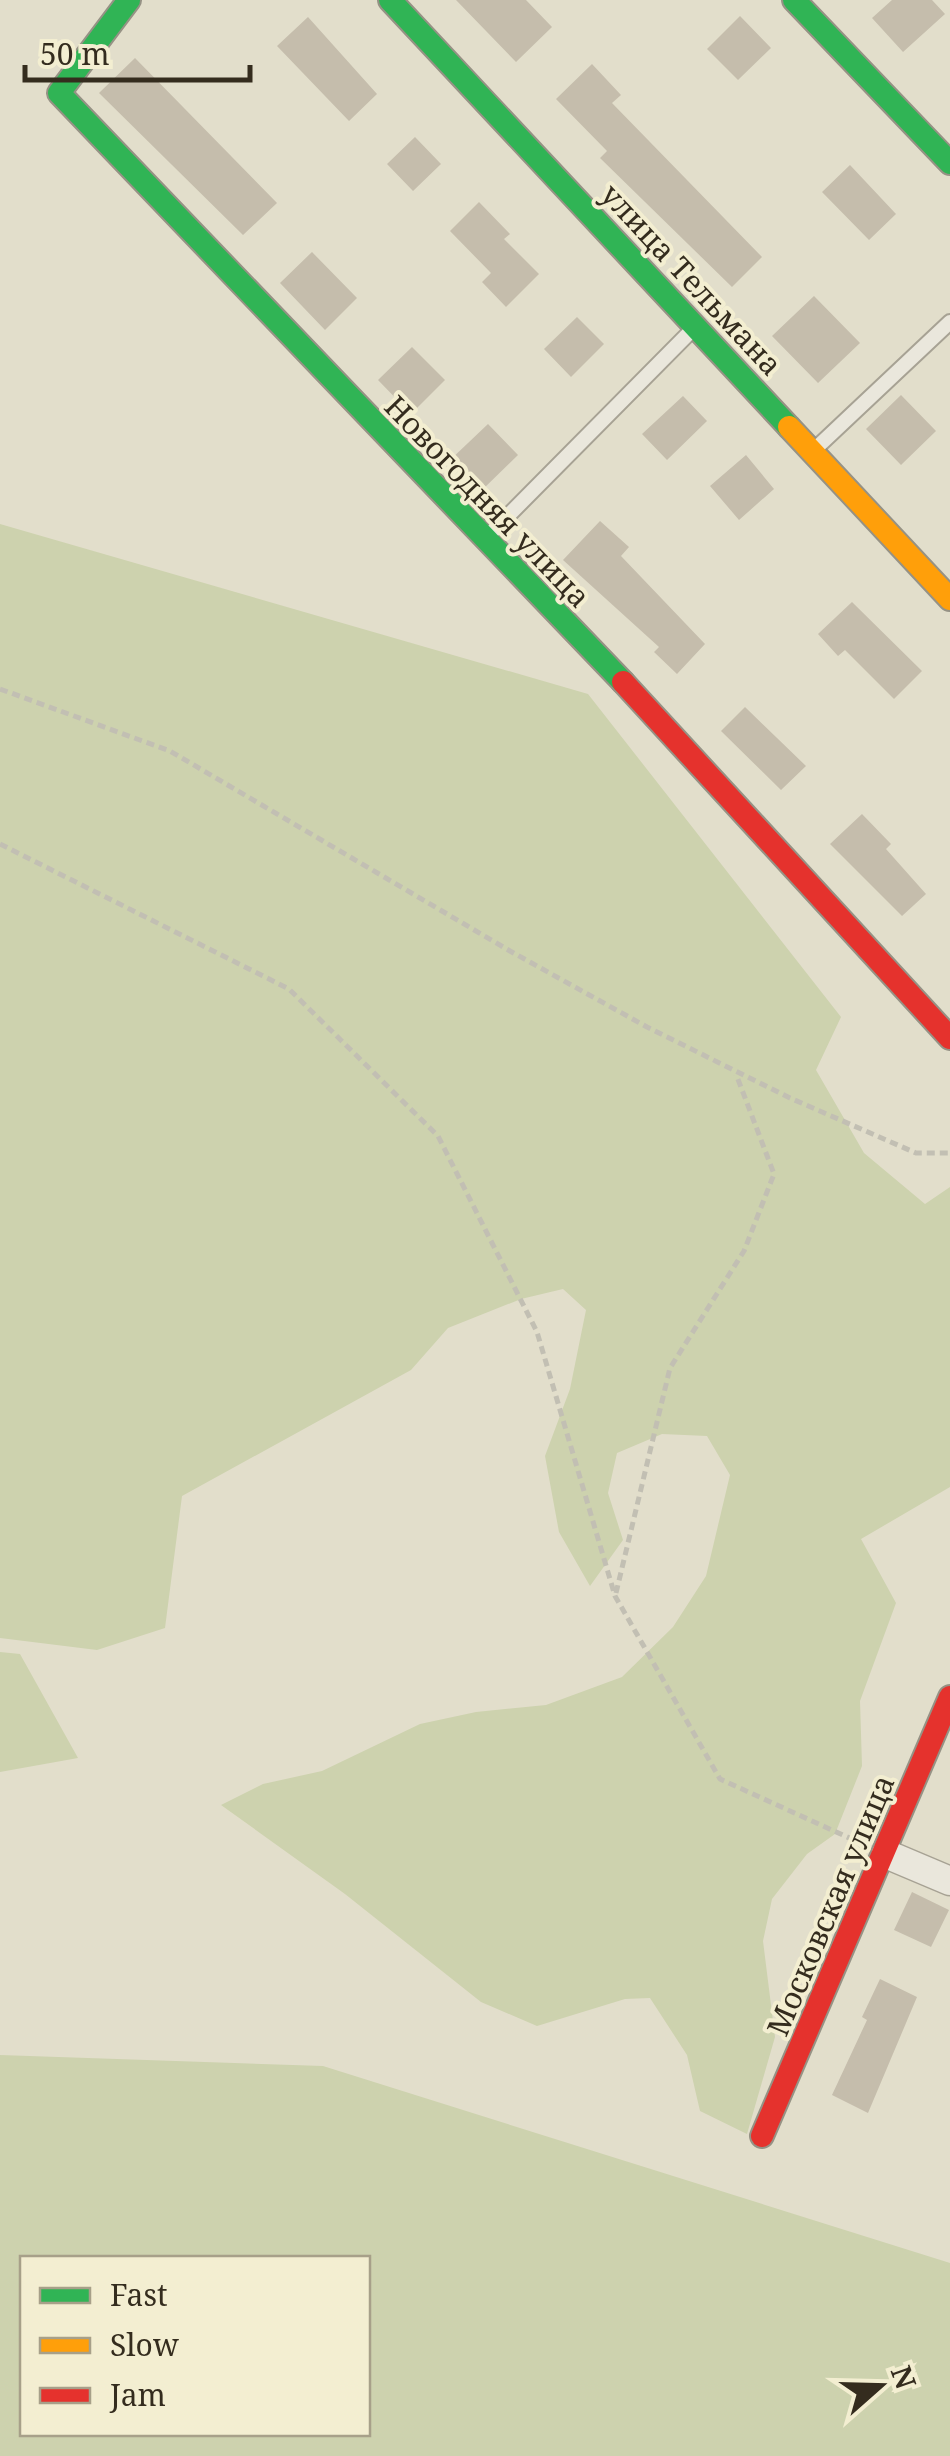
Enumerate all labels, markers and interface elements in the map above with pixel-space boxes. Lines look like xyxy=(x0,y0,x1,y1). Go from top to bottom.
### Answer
scale bar xyxy=(25,20,250,82)
text: 50 m xyxy=(40,33,110,74)
street label: улица Тельмана xyxy=(592,174,792,384)
street label: Новогодняя улица xyxy=(376,386,600,616)
street label: Московская улица xyxy=(757,1768,903,2042)
legend xyxy=(20,2256,370,2436)
text: Fast xyxy=(110,2274,167,2315)
text: Slow xyxy=(110,2324,179,2365)
north arrow xyxy=(830,2336,930,2436)
text: N xyxy=(883,2360,926,2394)
text: Jam xyxy=(109,2374,166,2415)

